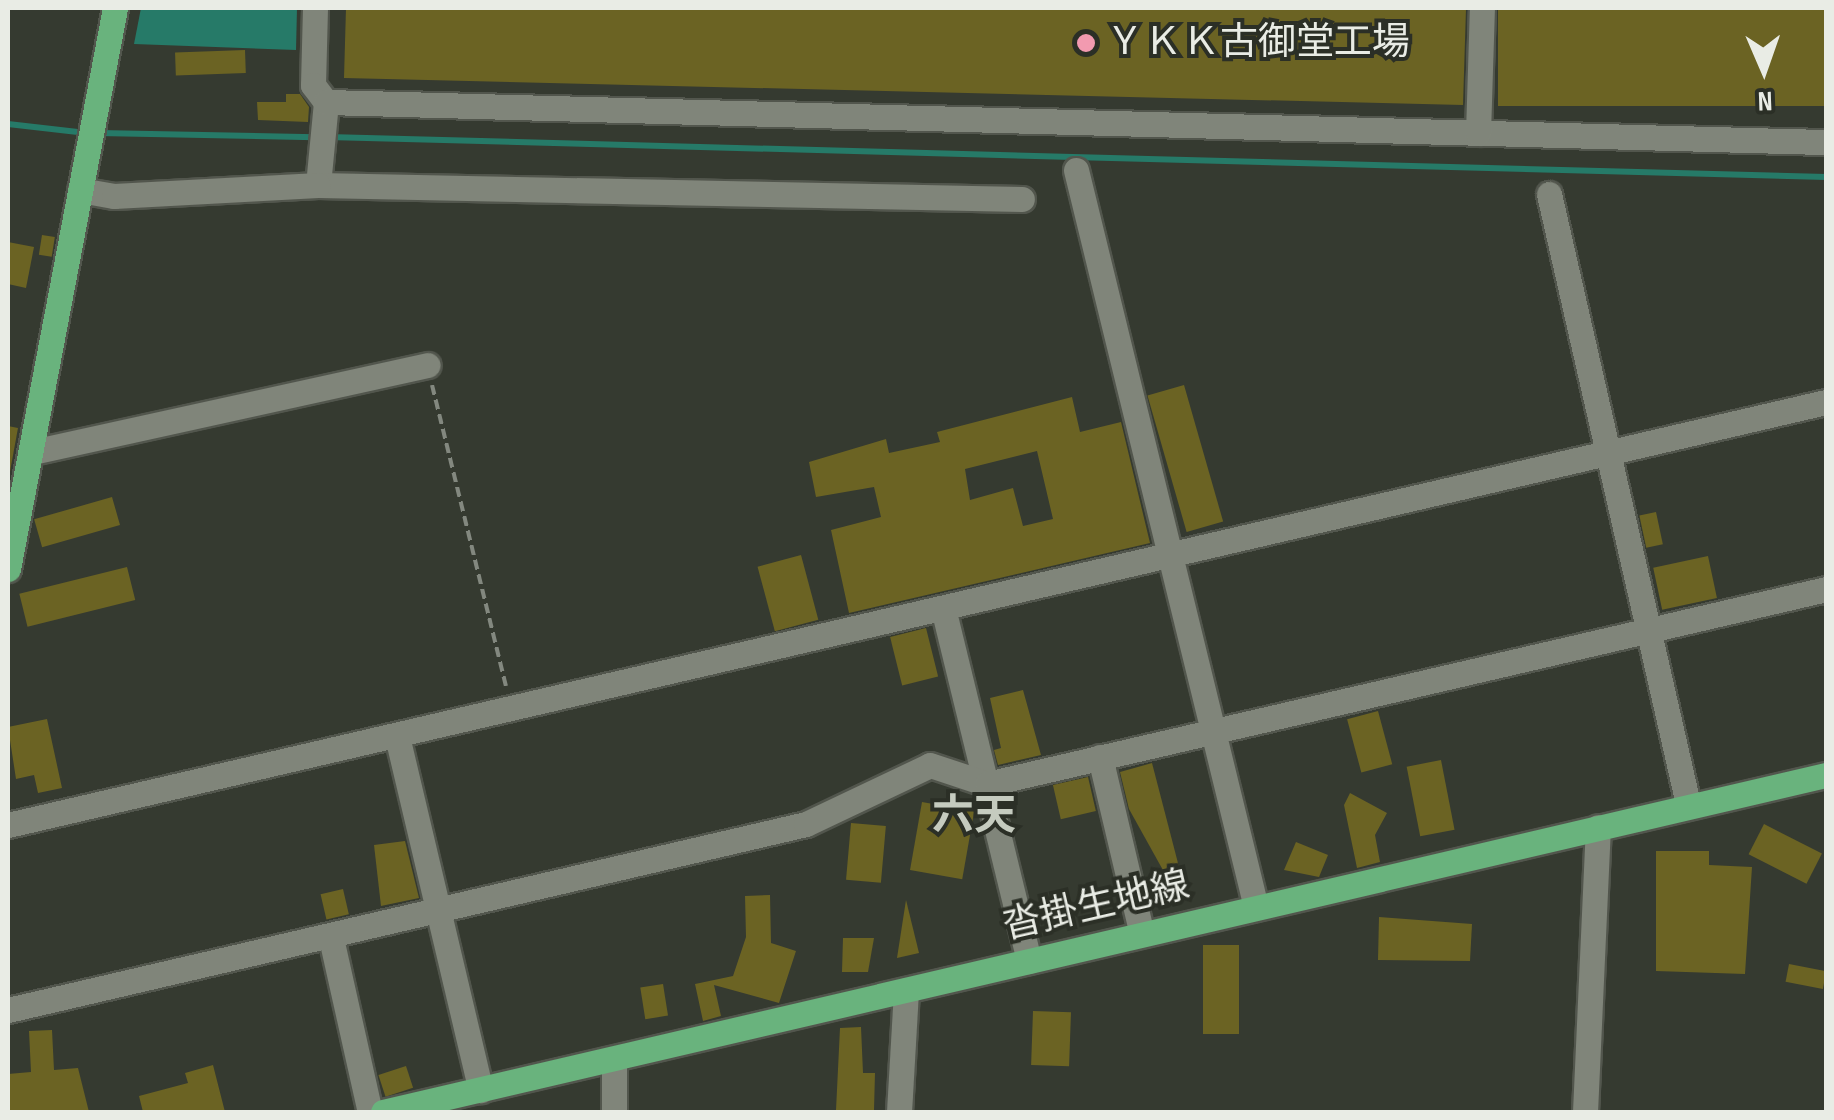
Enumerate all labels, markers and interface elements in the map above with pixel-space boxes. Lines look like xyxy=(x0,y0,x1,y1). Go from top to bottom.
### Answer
place label: ＹＫＫ古御堂工場 xyxy=(1106,20,1410,66)
north arrow xyxy=(1714,20,1814,120)
marker: ＹＫＫ古御堂工場 xyxy=(1075,32,1097,54)
text: N xyxy=(1757,84,1773,117)
district label: 六天 xyxy=(932,792,1016,842)
street label: 沓掛生地線 xyxy=(998,862,1194,950)

